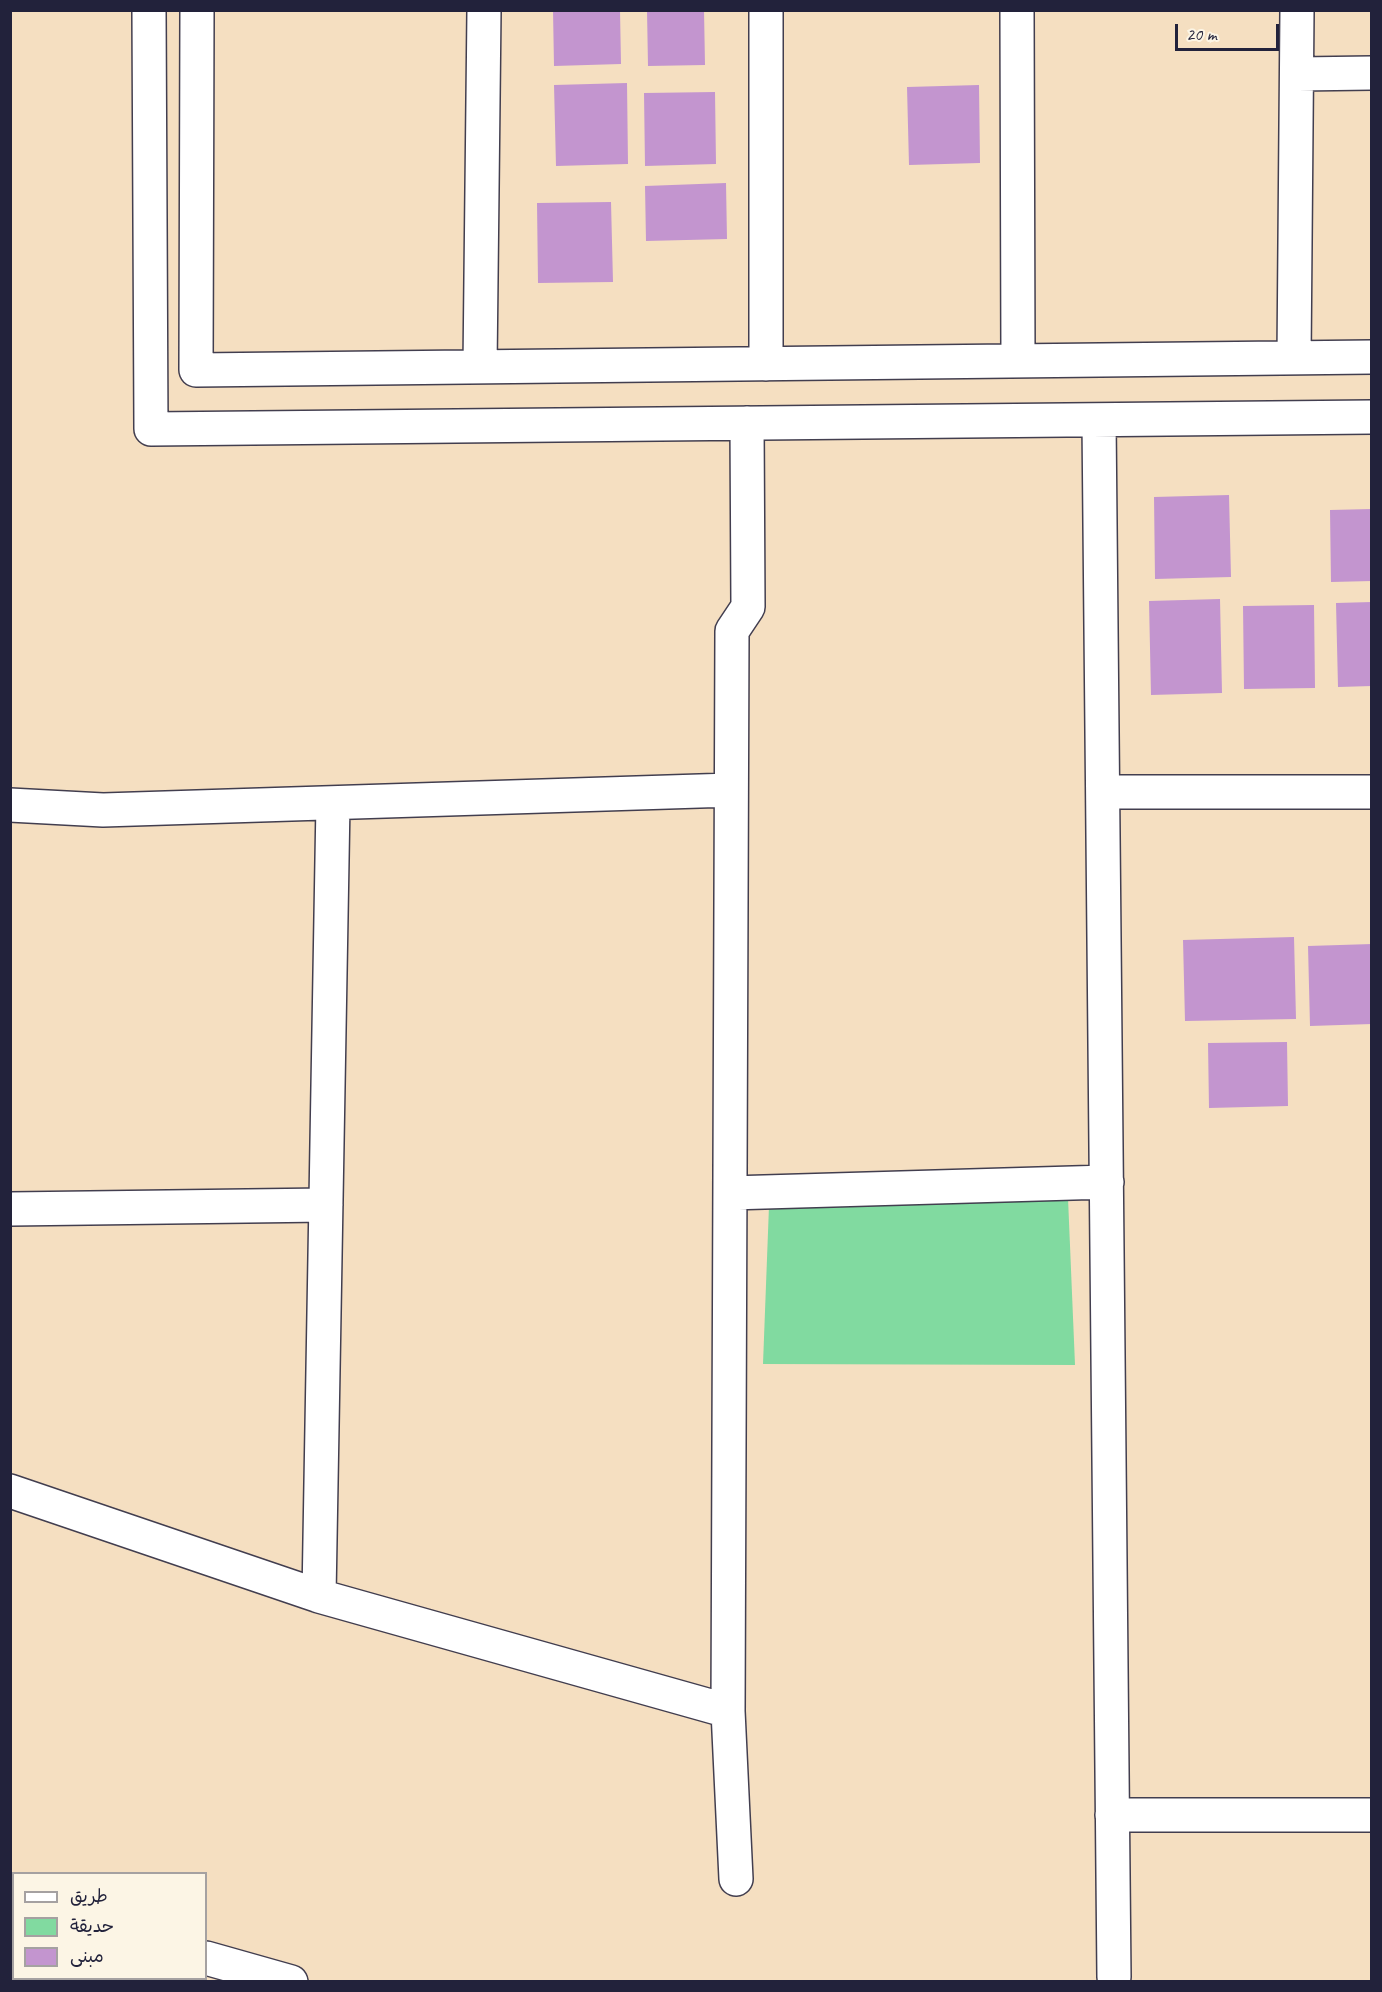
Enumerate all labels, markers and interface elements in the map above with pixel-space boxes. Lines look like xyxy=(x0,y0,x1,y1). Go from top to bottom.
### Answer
scale bar xyxy=(1178,12,1282,50)
text: 20 m xyxy=(1186,23,1217,45)
legend xyxy=(12,1872,207,1980)
text: طريق xyxy=(70,1885,108,1907)
text: حديقة xyxy=(70,1915,114,1937)
text: مبنى xyxy=(70,1945,104,1967)

